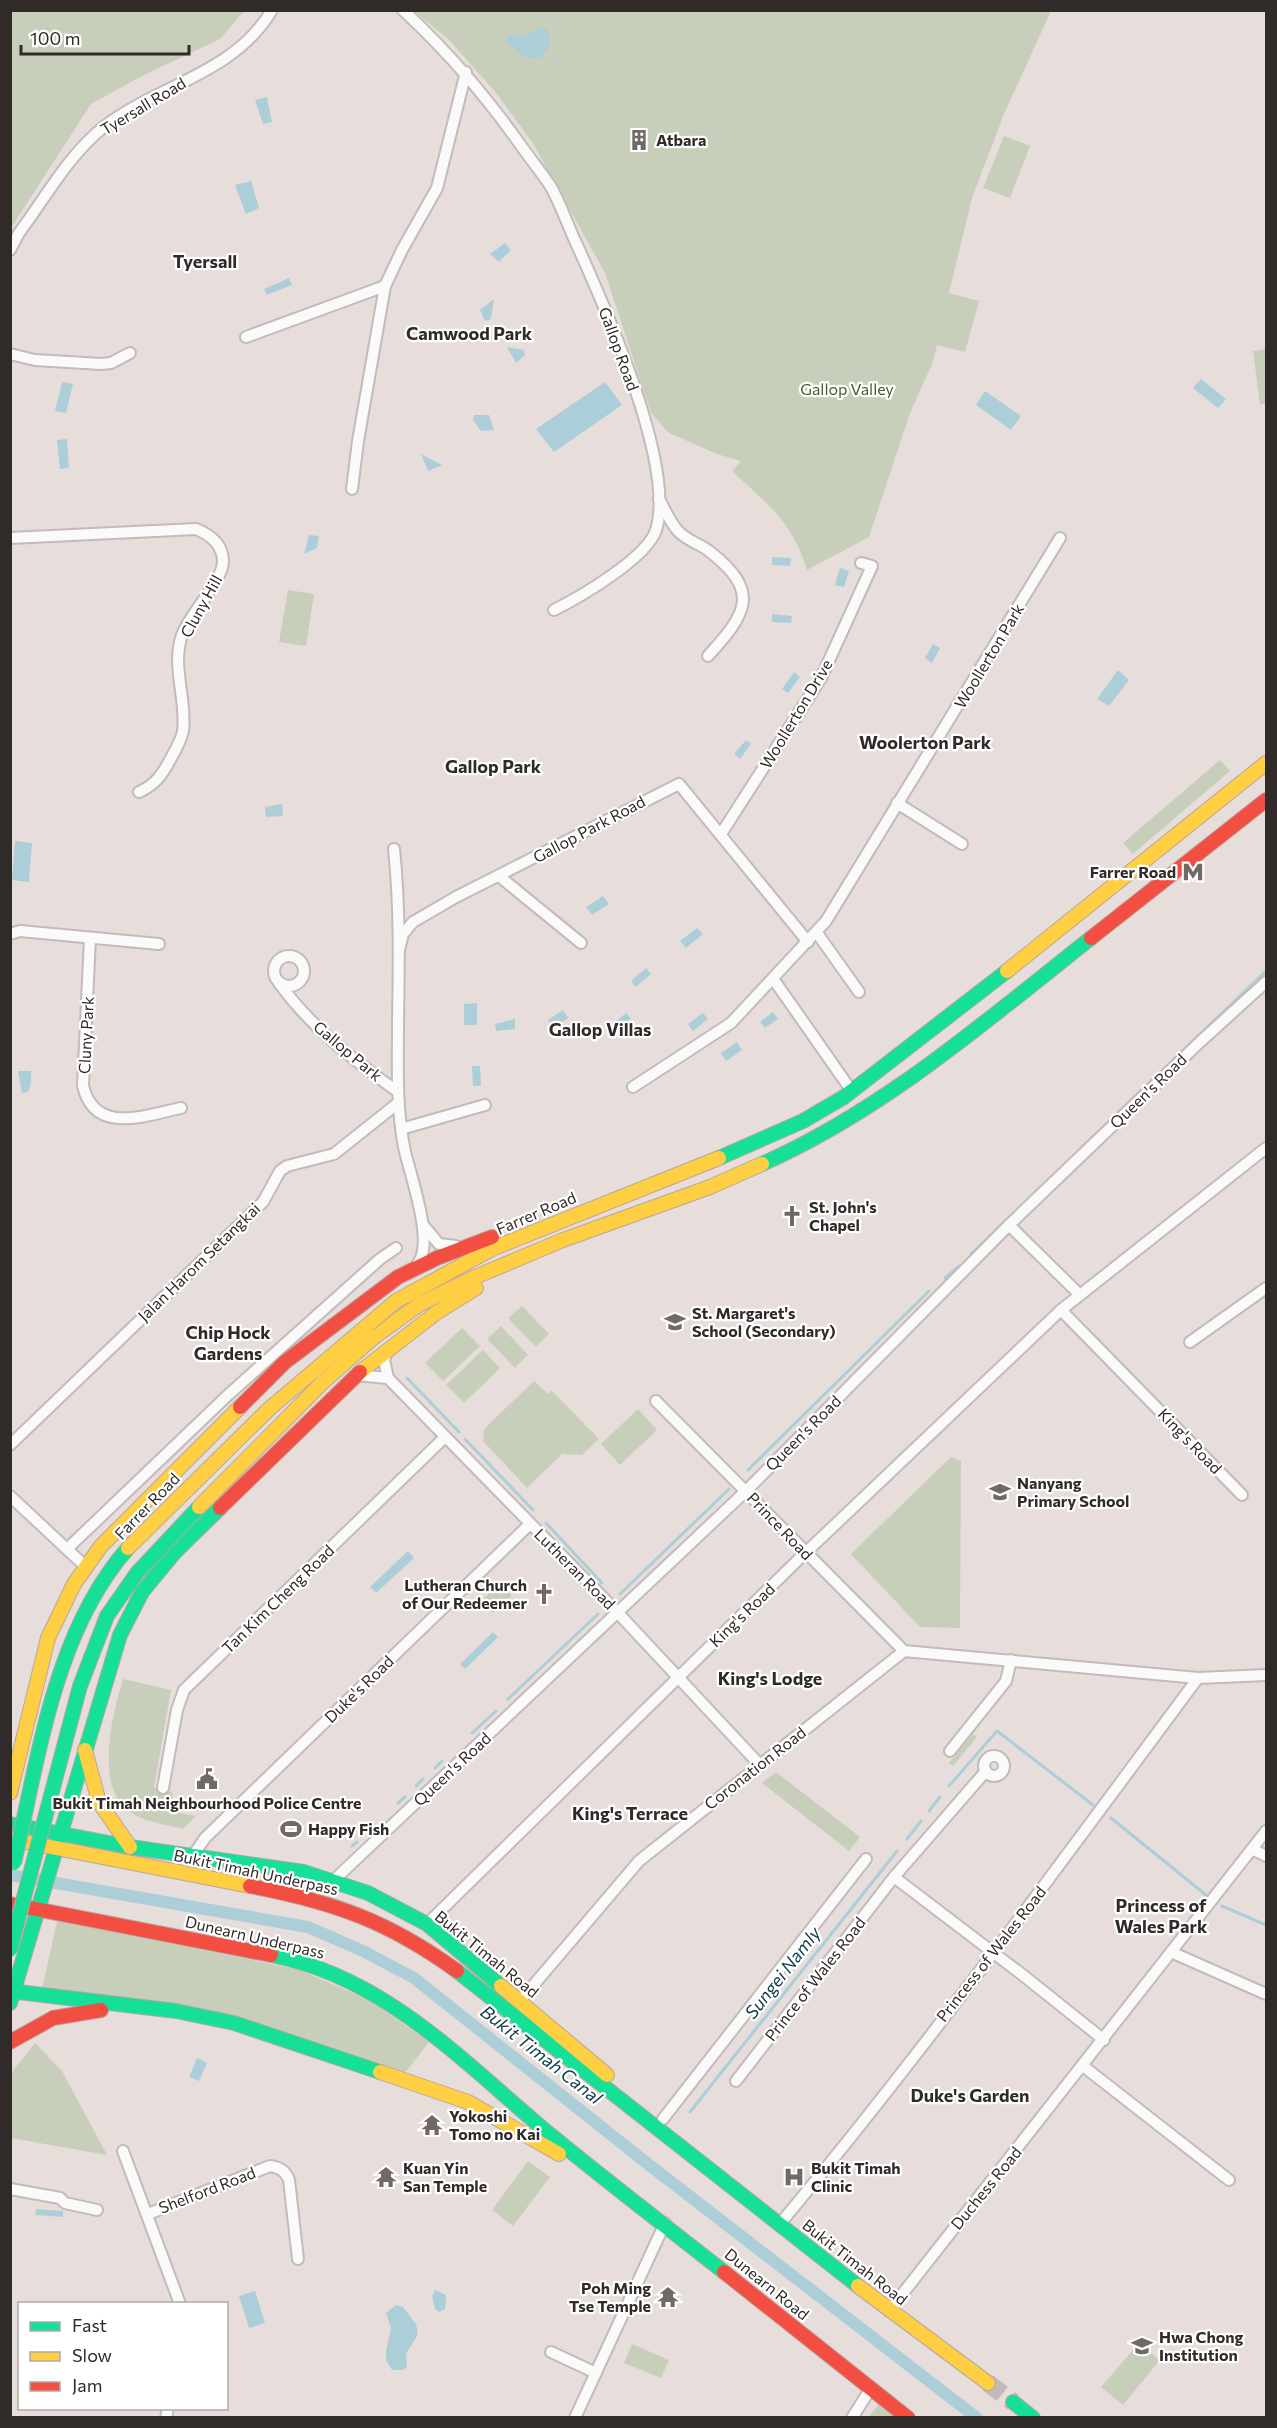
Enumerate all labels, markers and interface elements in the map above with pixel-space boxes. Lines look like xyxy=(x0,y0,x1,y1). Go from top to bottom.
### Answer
scale bar xyxy=(21,18,189,56)
text: 100 m xyxy=(30,27,80,49)
street label: Tyersall Road xyxy=(97,73,189,138)
building icon: Atbara xyxy=(627,128,651,152)
place label: Atbara xyxy=(656,130,706,149)
district label: Tyersall xyxy=(173,250,237,272)
street label: Gallop Road xyxy=(596,304,643,393)
district label: Camwood Park xyxy=(406,322,533,344)
park label: Gallop Valley xyxy=(800,379,894,398)
street label: Cluny Hill xyxy=(176,571,225,640)
street label: Woollerton Park xyxy=(950,600,1028,712)
street label: Woollerton Drive xyxy=(755,656,836,772)
district label: Woolerton Park xyxy=(859,731,992,753)
district label: Gallop Park xyxy=(445,755,542,777)
street label: Gallop Park Road xyxy=(529,791,648,866)
metro station icon: Farrer Road xyxy=(1181,860,1205,884)
place label: Farrer Road xyxy=(1090,862,1176,881)
street label: Cluny Park xyxy=(74,995,97,1074)
street label: Gallop Park xyxy=(310,1016,387,1085)
district label: Gallop Villas xyxy=(549,1018,651,1040)
street label: Queen's Road xyxy=(1105,1049,1190,1132)
street label: Farrer Road xyxy=(493,1187,579,1238)
place label: St. John's Chapel xyxy=(809,1197,877,1234)
street label: Jalan Harom Setangkai xyxy=(134,1198,264,1325)
church icon: St. John's Chapel xyxy=(780,1204,804,1228)
place label: St. Margaret's School (Secondary) xyxy=(692,1303,836,1340)
school or university icon: St. Margaret's School (Secondary) xyxy=(663,1310,687,1334)
district label: Chip Hock Gardens xyxy=(185,1321,271,1364)
street label: Queen's Road xyxy=(761,1391,844,1474)
street label: King's Road xyxy=(1154,1404,1226,1477)
street label: Farrer Road xyxy=(110,1468,183,1543)
place label: Nanyang Primary School xyxy=(1017,1473,1129,1510)
school or university icon: Nanyang Primary School xyxy=(988,1480,1012,1504)
street label: Prince Road xyxy=(743,1488,817,1563)
street label: Lutheran Road xyxy=(531,1524,620,1613)
street label: Tan Kim Cheng Road xyxy=(218,1540,338,1657)
place label: Lutheran Church of Our Redeemer xyxy=(402,1575,527,1612)
street label: King's Road xyxy=(705,1579,778,1651)
church icon: Lutheran Church of Our Redeemer xyxy=(532,1582,556,1606)
street label: Duke's Road xyxy=(320,1651,397,1726)
district label: King's Lodge xyxy=(718,1667,822,1689)
street label: Coronation Road xyxy=(700,1722,809,1813)
street label: Queen's Road xyxy=(409,1728,494,1809)
public building icon: Bukit Timah Neighbourhood Police Centre xyxy=(195,1767,219,1791)
place label: Bukit Timah Neighbourhood Police Centre xyxy=(52,1793,362,1812)
district label: King's Terrace xyxy=(572,1802,688,1824)
sports icon: Happy Fish xyxy=(279,1817,303,1841)
place label: Happy Fish xyxy=(308,1819,389,1838)
street label: Bukit Timah Underpass xyxy=(172,1845,340,1898)
street label: Princess of Wales Road xyxy=(932,1882,1049,2025)
district label: Princess of Wales Park xyxy=(1115,1894,1208,1937)
street label: Bukit Timah Road xyxy=(432,1906,543,2001)
street label: Dunearn Underpass xyxy=(183,1911,327,1962)
street label: Prince of Wales Road xyxy=(760,1913,869,2044)
water label: Sungei Namly xyxy=(739,1921,825,2023)
water label: Bukit Timah Canal xyxy=(477,2000,607,2109)
district label: Duke's Garden xyxy=(911,2084,1029,2106)
place label: Yokoshi Tomo no Kai xyxy=(449,2106,540,2143)
temple icon: Yokoshi Tomo no Kai xyxy=(420,2113,444,2137)
street label: Duchess Road xyxy=(946,2142,1025,2233)
place label: Kuan Yin San Temple xyxy=(403,2158,487,2195)
place label: Bukit Timah Clinic xyxy=(811,2158,901,2195)
street label: Shelford Road xyxy=(156,2162,258,2217)
temple icon: Kuan Yin San Temple xyxy=(374,2165,398,2189)
hospital icon: Bukit Timah Clinic xyxy=(782,2165,806,2189)
street label: Bukit Timah Road xyxy=(799,2215,912,2308)
street label: Dunearn Road xyxy=(721,2244,813,2323)
place label: Poh Ming Tse Temple xyxy=(569,2278,651,2315)
temple icon: Poh Ming Tse Temple xyxy=(656,2285,680,2309)
legend xyxy=(18,2302,228,2410)
text: Fast xyxy=(72,2314,107,2336)
place label: Hwa Chong Institution xyxy=(1159,2327,1244,2364)
school or university icon: Hwa Chong Institution xyxy=(1130,2334,1154,2358)
text: Slow xyxy=(72,2344,112,2366)
text: Jam xyxy=(72,2374,102,2396)

